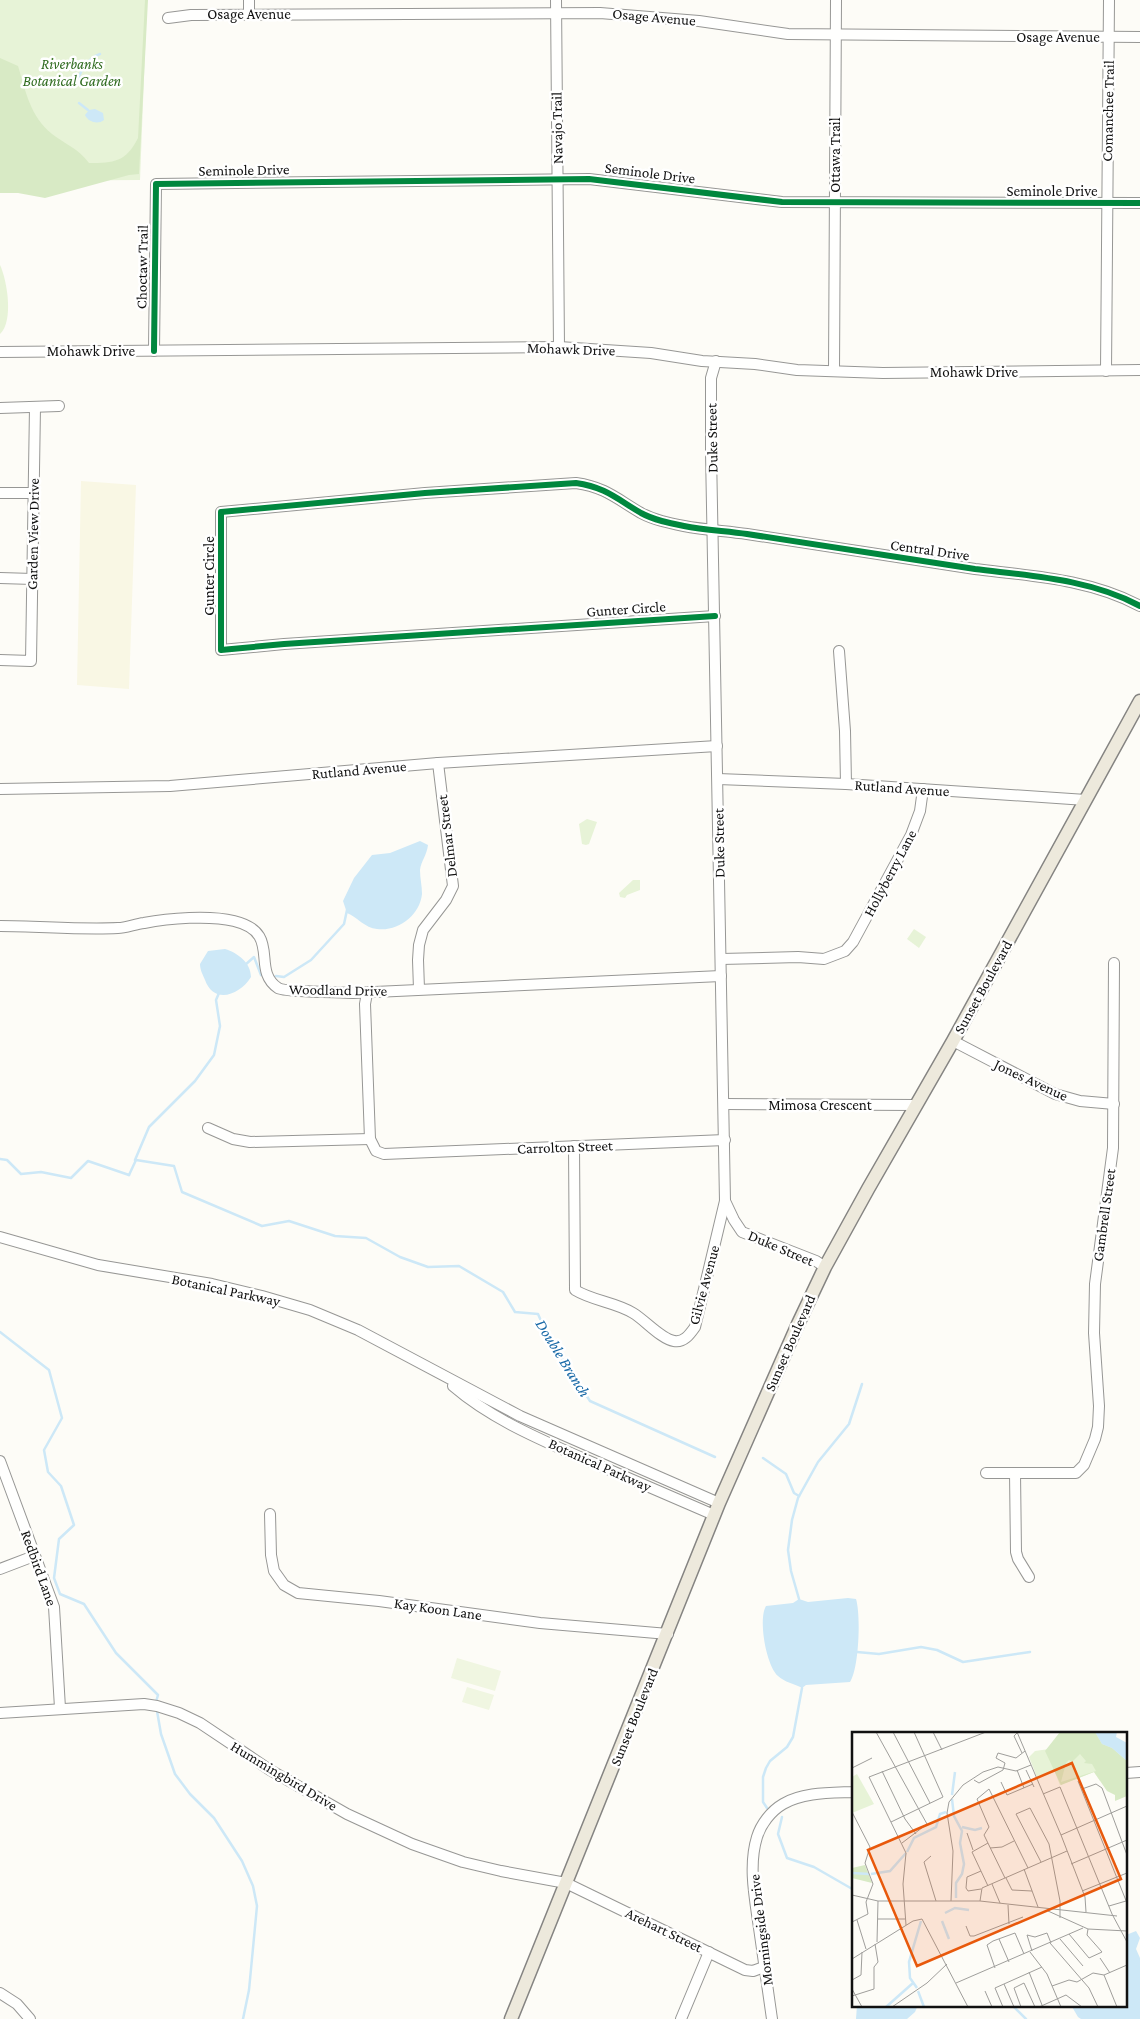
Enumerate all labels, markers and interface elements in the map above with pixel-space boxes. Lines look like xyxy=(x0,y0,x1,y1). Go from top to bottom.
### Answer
street label: Osage Avenue xyxy=(612,5,697,30)
street label: Osage Avenue xyxy=(207,6,291,23)
street label: Osage Avenue xyxy=(1016,29,1100,46)
park label: Riverbanks Botanical Garden xyxy=(23,56,122,89)
street label: Comanchee Trail xyxy=(1099,60,1117,162)
street label: Navajo Trail xyxy=(548,92,567,164)
street label: Ottawa Trail xyxy=(827,117,843,193)
street label: Seminole Drive xyxy=(604,160,697,187)
street label: Seminole Drive xyxy=(198,161,290,179)
street label: Seminole Drive xyxy=(1006,183,1098,199)
street label: Choctaw Trail xyxy=(133,225,151,309)
street label: Mohawk Drive xyxy=(527,339,616,359)
street label: Mohawk Drive xyxy=(47,343,136,359)
street label: Mohawk Drive xyxy=(930,364,1019,380)
street label: Duke Street xyxy=(703,402,721,473)
street label: Garden View Drive xyxy=(24,477,42,590)
street label: Gunter Circle xyxy=(201,536,217,616)
street label: Central Drive xyxy=(889,537,971,564)
street label: Gunter Circle xyxy=(586,598,667,620)
street label: Rutland Avenue xyxy=(311,758,407,782)
street label: Rutland Avenue xyxy=(854,777,950,799)
street label: Delmar Street xyxy=(434,793,460,878)
street label: Duke Street xyxy=(710,807,728,878)
street label: Hollyberry Lane xyxy=(860,827,921,920)
street label: Sunset Boulevard xyxy=(951,938,1015,1036)
street label: Woodland Drive xyxy=(289,981,388,999)
street label: Jones Avenue xyxy=(989,1055,1071,1105)
street label: Mimosa Crescent xyxy=(768,1097,873,1113)
street label: Carrolton Street xyxy=(517,1137,614,1157)
street label: Gambrell Street xyxy=(1090,1167,1119,1262)
street label: Duke Street xyxy=(746,1227,817,1269)
street label: Gilvie Avenue xyxy=(686,1243,722,1327)
street label: Botanical Parkway xyxy=(170,1271,282,1310)
street label: Sunset Boulevard xyxy=(762,1292,819,1394)
water label: Double Branch xyxy=(532,1316,594,1400)
street label: Botanical Parkway xyxy=(546,1435,654,1496)
street label: Redbird Lane xyxy=(18,1528,60,1608)
street label: Kay Koon Lane xyxy=(393,1595,483,1624)
street label: Sunset Boulevard xyxy=(607,1666,661,1768)
inset map xyxy=(852,1732,1128,2006)
street label: Hummingbird Drive xyxy=(227,1738,340,1815)
street label: Morningside Drive xyxy=(746,1873,777,1987)
street label: Arehart Street xyxy=(623,1905,706,1956)

